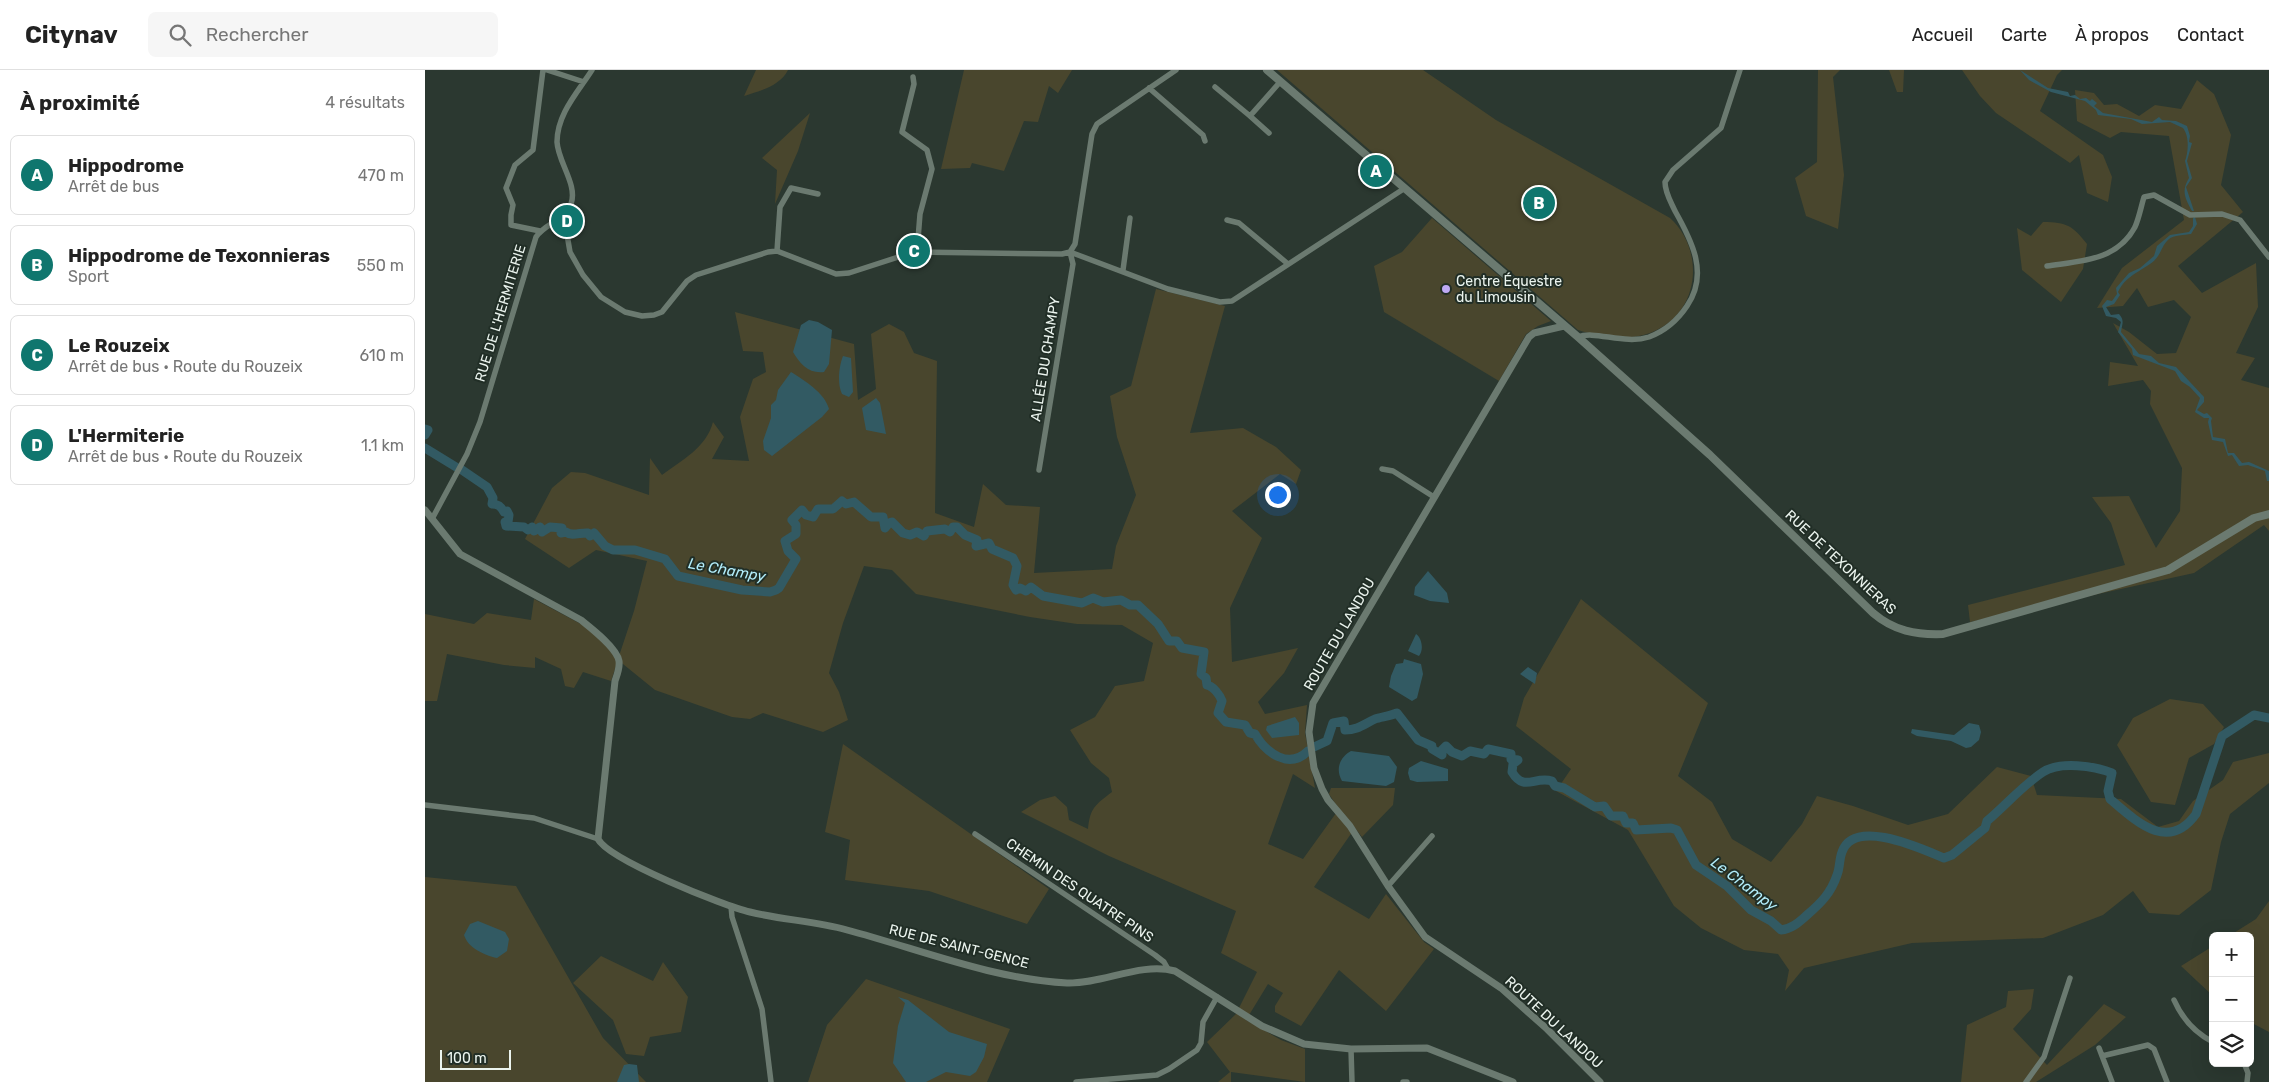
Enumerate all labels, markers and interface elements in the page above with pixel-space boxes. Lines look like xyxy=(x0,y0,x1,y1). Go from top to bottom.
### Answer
search box xyxy=(148,12,498,57)
text: Citynav xyxy=(25,21,118,49)
icon: search xyxy=(166,21,194,49)
text: Rechercher xyxy=(206,23,308,46)
text: Accueil xyxy=(1912,24,1973,46)
text: Carte xyxy=(2001,24,2047,46)
text: À propos xyxy=(2075,24,2149,46)
text: Contact xyxy=(2177,24,2244,46)
text: À proximité xyxy=(20,90,140,115)
text: 4 résultats xyxy=(325,93,405,112)
pin: A xyxy=(1360,152,1392,190)
text: Hippodrome xyxy=(68,154,184,177)
text: A xyxy=(31,166,43,185)
text: 470 m xyxy=(358,166,404,185)
text: Arrêt de bus xyxy=(68,177,160,196)
pin: B xyxy=(1523,184,1555,222)
pin: D xyxy=(551,202,583,240)
pin: C xyxy=(898,232,930,270)
street label: RUE DE L'HERMITERIE xyxy=(472,242,529,384)
text: Hippodrome de Texonnieras xyxy=(68,244,330,267)
text: B xyxy=(31,256,43,275)
text: 550 m xyxy=(357,256,404,275)
text: Sport xyxy=(68,267,109,286)
place label: Centre Équestre du Limousin xyxy=(1456,272,1562,306)
marker: Centre Équestre du Limousin xyxy=(1440,283,1452,295)
street label: ALLÉE DU CHAMPY xyxy=(1026,295,1064,423)
text: Le Rouzeix xyxy=(68,334,170,357)
text: C xyxy=(31,346,43,365)
text: 610 m xyxy=(360,346,404,365)
text: Arrêt de bus · Route du Rouzeix xyxy=(68,357,303,376)
text: L'Hermiterie xyxy=(68,424,184,447)
text: D xyxy=(31,436,43,455)
text: 1.1 km xyxy=(361,436,404,455)
text: Arrêt de bus · Route du Rouzeix xyxy=(68,447,303,466)
your location xyxy=(1265,482,1291,508)
street label: RUE DE TEXONNIERAS xyxy=(1782,507,1900,618)
water label: Le Champy xyxy=(687,554,768,586)
street label: ROUTE DU LANDOU xyxy=(1300,575,1379,694)
street label: CHEMIN DES QUATRE PINS xyxy=(1003,835,1157,946)
water label: Le Champy xyxy=(1707,853,1781,915)
street label: RUE DE SAINT-GENCE xyxy=(887,921,1031,972)
map controls xyxy=(2209,932,2254,1067)
button: + xyxy=(2209,932,2254,977)
street label: ROUTE DU LANDOU xyxy=(1501,973,1606,1072)
button: − xyxy=(2209,977,2254,1022)
button: layers xyxy=(2209,1022,2254,1067)
scale bar xyxy=(440,1047,511,1070)
text: 100 m xyxy=(447,1050,487,1067)

